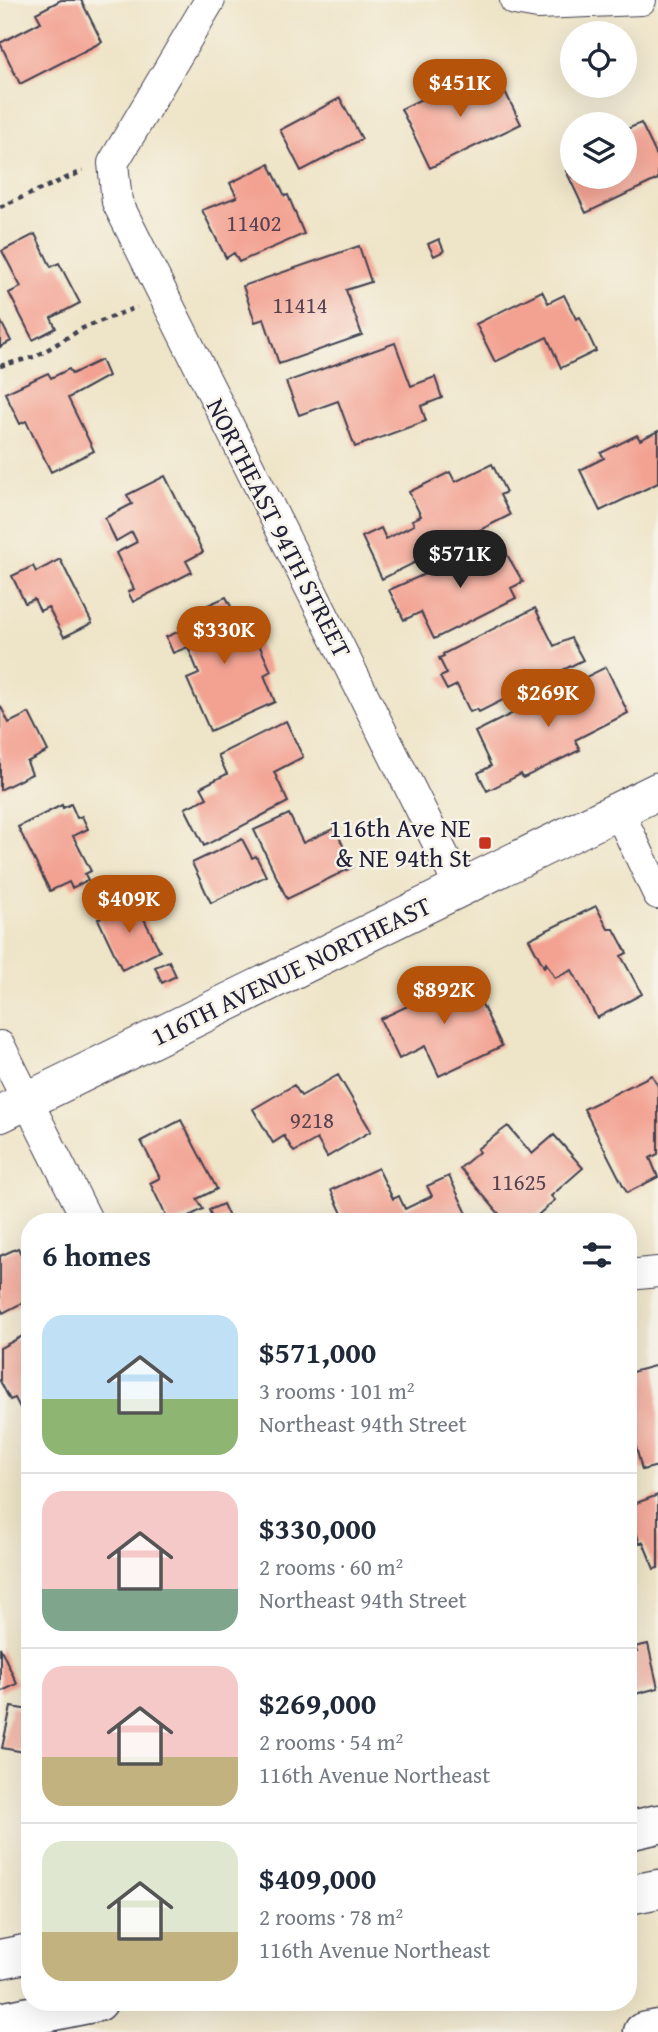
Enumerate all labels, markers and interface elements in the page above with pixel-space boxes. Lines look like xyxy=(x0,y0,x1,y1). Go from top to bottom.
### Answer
map controls xyxy=(560,21,637,189)
button: locate xyxy=(560,21,637,98)
pin: $451K xyxy=(411,60,509,119)
text: $451K xyxy=(429,65,491,98)
button: layers xyxy=(560,112,637,189)
house number: 11402 xyxy=(226,206,282,239)
house number: 11414 xyxy=(272,288,328,321)
street label: NORTHEAST 94TH STREET xyxy=(197,391,362,665)
pin: $571K xyxy=(411,530,509,590)
text: $571K xyxy=(429,536,491,569)
pin: $330K xyxy=(175,606,273,666)
text: $330K xyxy=(193,612,255,645)
pin: $269K xyxy=(499,670,597,729)
text: $269K xyxy=(517,675,579,708)
place label: 116th Ave NE & NE 94th St xyxy=(329,808,471,877)
marker: 116th Ave NE & NE 94th St xyxy=(477,835,493,851)
pin: $409K xyxy=(80,876,178,935)
text: $409K xyxy=(98,881,160,914)
street label: 116TH AVENUE NORTHEAST xyxy=(144,885,438,1055)
pin: $892K xyxy=(395,967,493,1026)
text: $892K xyxy=(413,972,475,1005)
house number: 9218 xyxy=(290,1103,334,1136)
house number: 11625 xyxy=(491,1165,547,1198)
text: 6 homes xyxy=(42,1233,151,1277)
icon: filters xyxy=(578,1236,616,1274)
text: $571,000 xyxy=(259,1330,376,1374)
icon: home xyxy=(98,1343,182,1427)
text: 3 rooms · 101 m² xyxy=(259,1374,414,1407)
text: Northeast 94th Street xyxy=(259,1407,467,1440)
text: $330,000 xyxy=(259,1506,376,1550)
icon: home xyxy=(98,1519,182,1603)
text: 2 rooms · 60 m² xyxy=(259,1550,403,1583)
text: Northeast 94th Street xyxy=(259,1583,467,1616)
text: $269,000 xyxy=(259,1681,376,1725)
icon: home xyxy=(98,1694,182,1778)
text: 2 rooms · 54 m² xyxy=(259,1725,403,1758)
text: 116th Avenue Northeast xyxy=(259,1758,490,1791)
text: $409,000 xyxy=(259,1856,376,1900)
icon: home xyxy=(98,1869,182,1953)
text: 2 rooms · 78 m² xyxy=(259,1900,403,1933)
text: 116th Avenue Northeast xyxy=(259,1933,490,1966)

